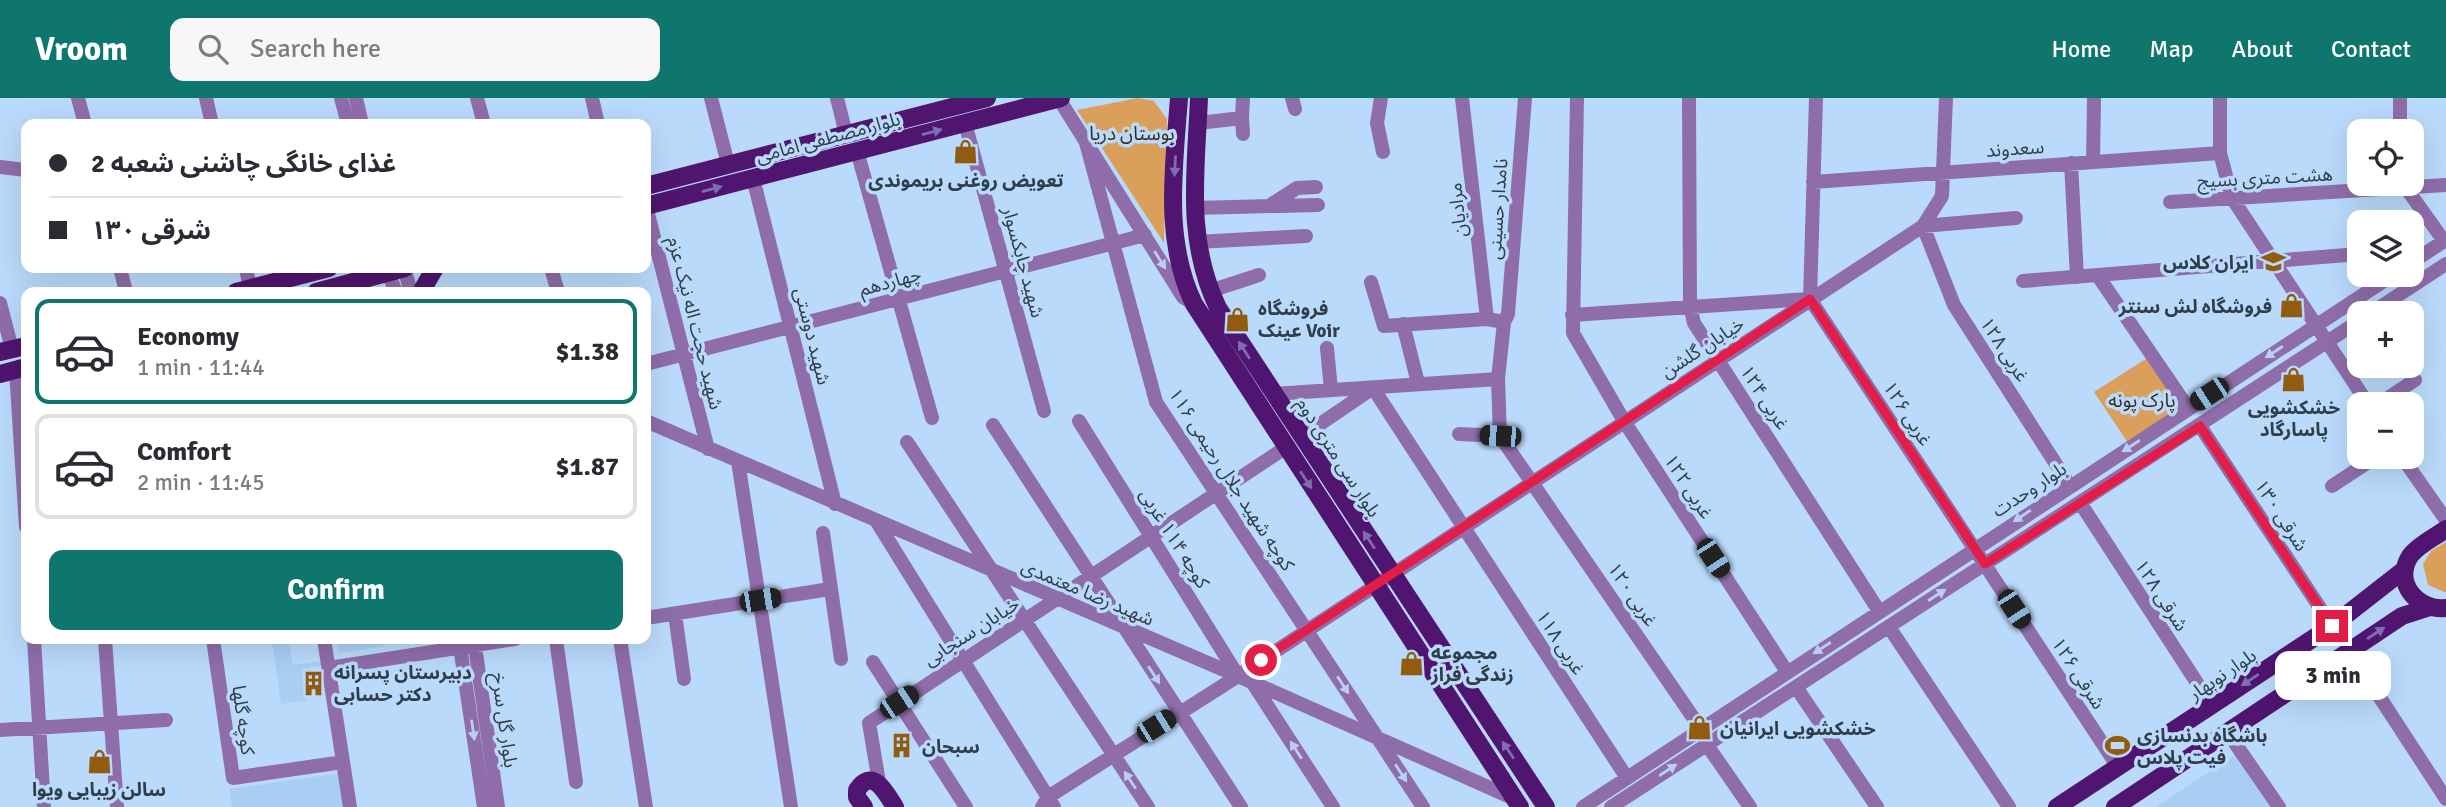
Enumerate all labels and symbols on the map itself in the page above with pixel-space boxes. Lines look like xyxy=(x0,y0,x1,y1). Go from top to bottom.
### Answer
street label: بلوار مصطفی امامی xyxy=(753,107,903,169)
park label: بوستان دریا xyxy=(1089,122,1175,146)
one-way arrow xyxy=(921,126,943,137)
street label: سعدوند xyxy=(1985,135,2045,163)
shop icon: تعویض روغنی بریموندی xyxy=(952,138,980,166)
one-way arrow xyxy=(1169,155,1180,177)
street label: نامدار حسینی xyxy=(1482,158,1514,260)
street label: هشت متری بسیج xyxy=(2197,162,2334,196)
place label: تعویض روغنی بریموندی xyxy=(868,169,1064,193)
street label: مرادیان xyxy=(1443,181,1473,238)
one-way arrow xyxy=(701,183,723,194)
street label: شهید چابکسوار xyxy=(996,203,1049,320)
street label: شهید حجت اله نیک عزم xyxy=(660,234,728,413)
school or university icon: ایران کلاس xyxy=(2260,248,2288,276)
one-way arrow xyxy=(1154,251,1167,270)
place label: ایران کلاس xyxy=(2163,251,2254,275)
street label: چهاردهم xyxy=(857,262,925,304)
street label: شهید دوستی xyxy=(788,285,836,387)
shop icon: فروشگاه لش سنتر xyxy=(2278,292,2306,320)
place label: فروشگاه لش سنتر xyxy=(2118,295,2272,319)
place label: فروشگاه عینک Voir xyxy=(1258,297,1340,343)
shop icon: فروشگاه عینک Voir xyxy=(1224,305,1252,333)
street label: خیابان گلشن xyxy=(1656,312,1749,384)
street label: ۱۲۸ غربی xyxy=(1974,313,2034,386)
one-way arrow xyxy=(1238,341,1251,360)
one-way arrow xyxy=(2265,345,2283,359)
street label: ۱۲۴ غربی xyxy=(1734,361,1794,434)
shop icon: خشکشویی پاسارگاد xyxy=(2280,365,2308,393)
car xyxy=(2186,374,2233,414)
street label: ۱۲۶ غربی xyxy=(1877,377,1937,450)
street label: کوچه شهید جلال رحیمی ۱۱۶ xyxy=(1163,383,1300,577)
park label: پارک پونه xyxy=(2108,389,2176,413)
street label: بلوار سی متری دوم xyxy=(1289,393,1386,523)
place label: خشکشویی پاسارگاد xyxy=(2248,396,2340,442)
car xyxy=(1479,424,1522,448)
one-way arrow xyxy=(2121,439,2140,452)
street label: ۱۲۲ غربی xyxy=(1658,450,1718,523)
street label: بلوار وحدت xyxy=(1988,457,2071,523)
one-way arrow xyxy=(1300,470,1313,489)
street label: ۱۳۰ شرقی xyxy=(2249,475,2313,556)
street label: کوچه ۱۱۴ غربی xyxy=(1134,484,1215,594)
one-way arrow xyxy=(2012,510,2032,523)
one-way arrow xyxy=(1363,531,1376,550)
car xyxy=(1693,535,1734,581)
street label: شهید رضا معتمدی xyxy=(1018,554,1158,632)
street label: ۱۲۸ شرقی xyxy=(2129,555,2193,636)
street label: ۱۲۰ غربی xyxy=(1602,558,1662,631)
car xyxy=(738,586,783,614)
car xyxy=(1994,586,2035,632)
one-way arrow xyxy=(1927,589,1947,602)
street label: خیابان سنجابی xyxy=(919,592,1024,672)
street label: ۱۱۸ غربی xyxy=(1530,606,1590,679)
route end xyxy=(2316,610,2348,642)
one-way arrow xyxy=(2366,627,2385,640)
street label: ۱۲۶ شرقی xyxy=(2046,633,2110,714)
place label: مجموعه زندگی فراز xyxy=(1430,641,1514,687)
one-way arrow xyxy=(1813,642,1832,655)
street label: بلوار نوبهار xyxy=(2183,643,2261,707)
route start xyxy=(1245,644,1277,676)
shop icon: مجموعه زندگی فراز xyxy=(1397,649,1425,677)
callout: 3 min xyxy=(2274,650,2390,700)
place label: دبیرستان پسرانه دکتر حسابی xyxy=(334,661,472,707)
one-way arrow xyxy=(1147,665,1160,684)
building icon: دبیرستان پسرانه دکتر حسابی xyxy=(300,669,328,697)
street label: بلوار گل سرخ xyxy=(484,671,523,769)
one-way arrow xyxy=(2240,674,2260,687)
one-way arrow xyxy=(1336,675,1349,695)
car xyxy=(876,682,923,722)
street label: کوچه گلها xyxy=(226,684,260,758)
car xyxy=(1133,706,1180,746)
shop icon: خشکشویی ایرانیان xyxy=(1686,714,1714,742)
place label: خشکشویی ایرانیان xyxy=(1720,717,1876,741)
one-way arrow xyxy=(467,720,478,742)
place label: باشگاه بدنسازی فیت پلاس xyxy=(2137,724,2268,770)
building icon: سبحان xyxy=(888,732,916,760)
sports icon: باشگاه بدنسازی فیت پلاس xyxy=(2103,732,2131,760)
place label: سبحان xyxy=(922,735,980,759)
one-way arrow xyxy=(1502,740,1515,760)
one-way arrow xyxy=(1289,741,1303,759)
shop icon: سالن زیبایی ویوا xyxy=(85,747,113,775)
one-way arrow xyxy=(1659,763,1677,777)
one-way arrow xyxy=(1394,764,1407,783)
one-way arrow xyxy=(1124,771,1137,790)
place label: سالن زیبایی ویوا xyxy=(32,778,166,802)

